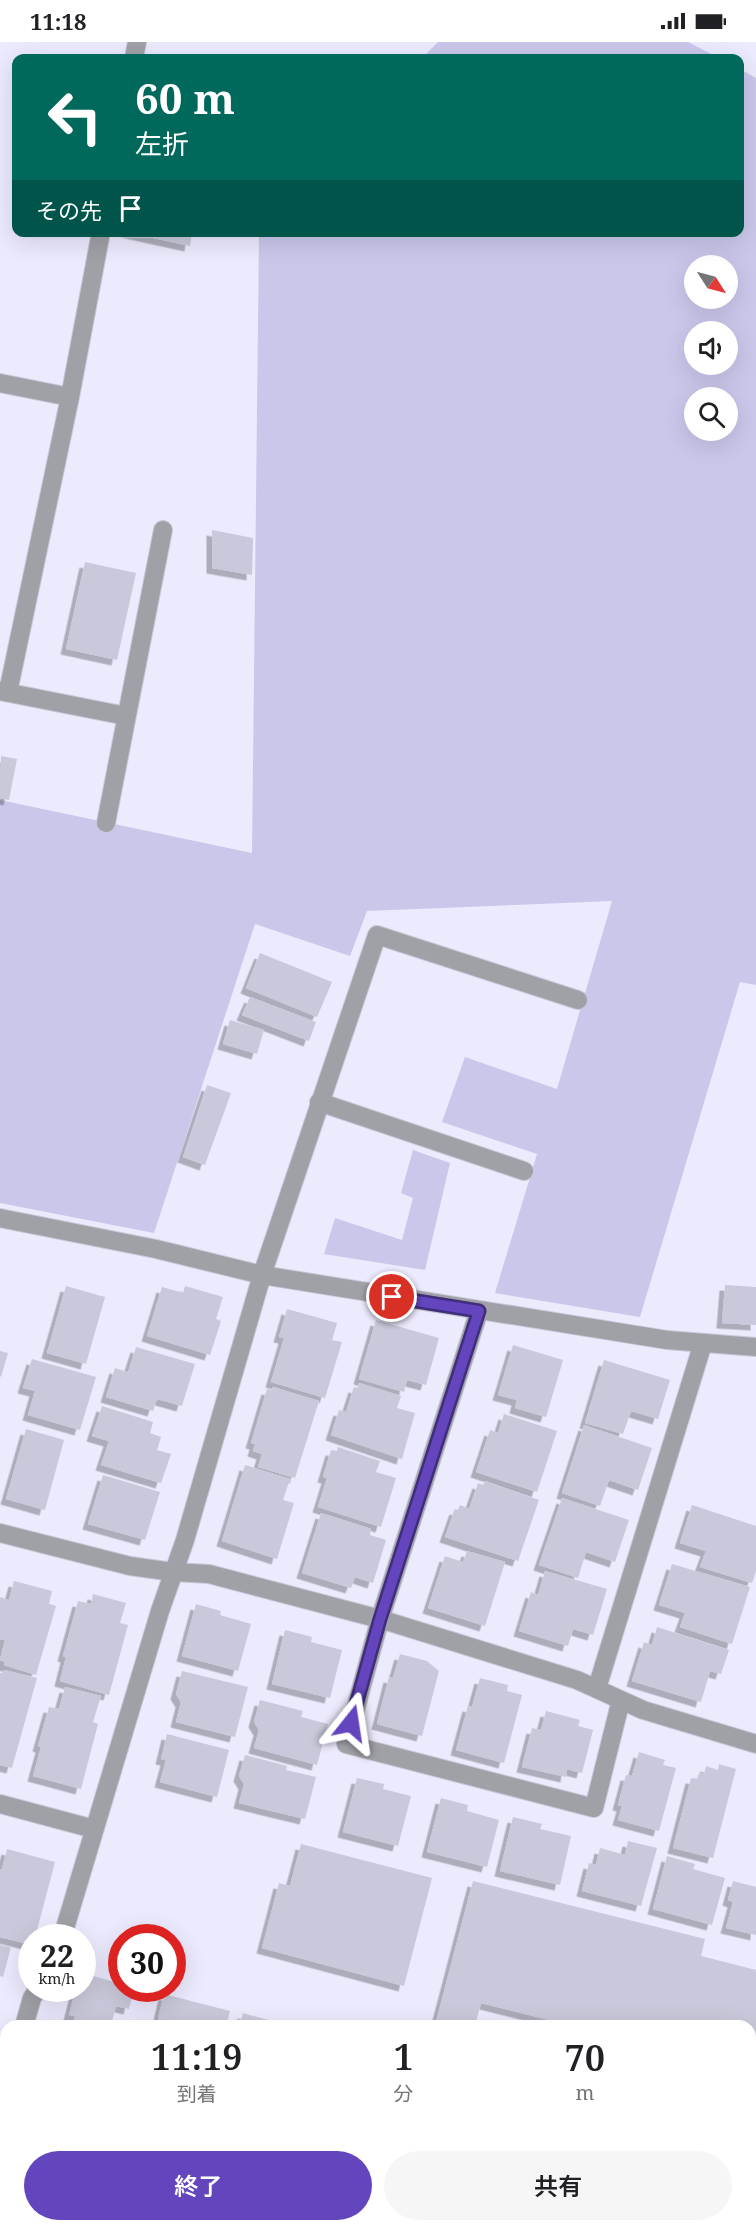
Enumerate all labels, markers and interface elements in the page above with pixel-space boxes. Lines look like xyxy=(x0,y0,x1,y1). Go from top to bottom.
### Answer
text: 11:18 xyxy=(30,6,86,36)
text: 60 m xyxy=(135,69,235,126)
icon: left xyxy=(36,78,114,156)
text: 左折 xyxy=(135,125,189,162)
icon: arrive xyxy=(114,192,147,225)
text: その先 xyxy=(36,195,102,225)
north arrow xyxy=(684,255,738,309)
map controls xyxy=(684,255,738,441)
button: sound xyxy=(684,321,738,375)
button: search xyxy=(684,387,738,441)
pin xyxy=(366,1271,417,1322)
icon: arrive xyxy=(375,1280,408,1313)
position arrow xyxy=(319,1691,383,1755)
speed limit sign: 30 xyxy=(108,1924,186,2002)
text: 22 xyxy=(40,1935,74,1976)
text: km/h xyxy=(39,1968,75,1988)
text: 11:19 xyxy=(151,2032,243,2081)
text: 1 xyxy=(393,2032,414,2081)
text: 70 xyxy=(565,2033,605,2082)
text: m xyxy=(575,2079,594,2106)
text: 到着 xyxy=(177,2080,217,2107)
text: 分 xyxy=(394,2080,414,2107)
button: 終了 xyxy=(24,2151,372,2220)
button: 共有 xyxy=(384,2151,732,2220)

